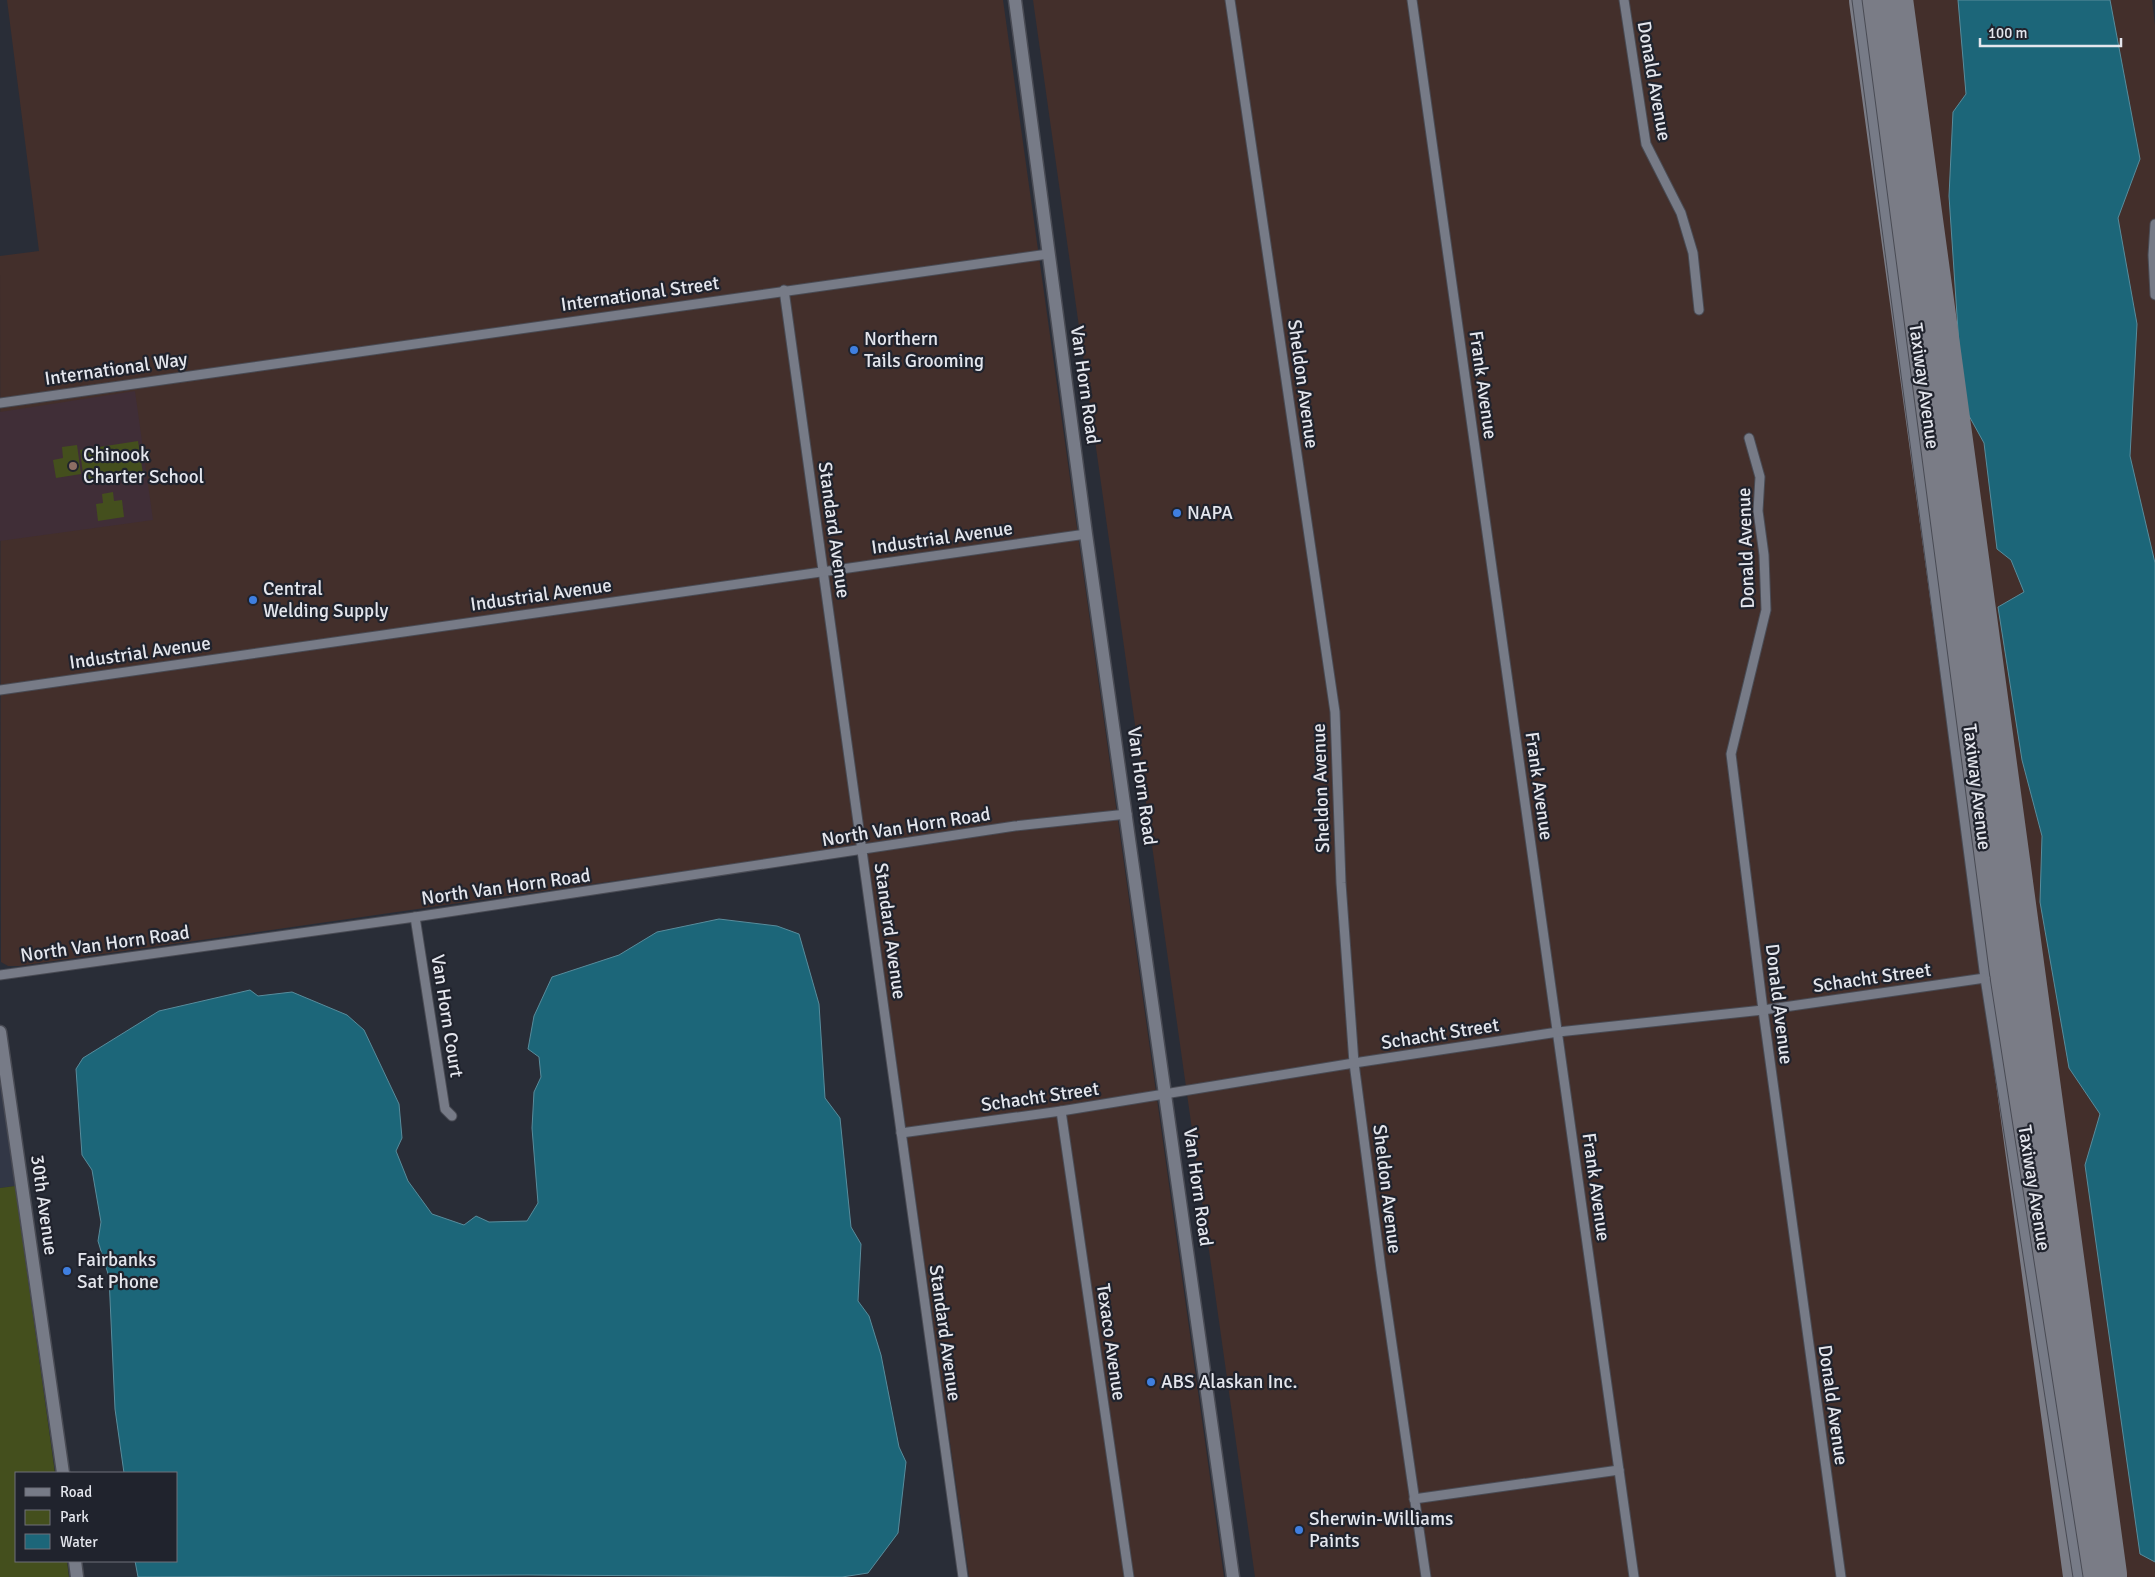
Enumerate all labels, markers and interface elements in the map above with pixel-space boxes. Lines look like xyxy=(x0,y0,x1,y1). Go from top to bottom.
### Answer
scale bar xyxy=(1980,15,2121,47)
street label: Donald Avenue xyxy=(1632,19,1676,143)
text: 100 m xyxy=(1988,24,2028,42)
street label: International Street xyxy=(559,271,721,317)
street label: Sheldon Avenue xyxy=(1282,318,1324,450)
street label: Taxiway Avenue xyxy=(1903,322,1945,450)
street label: Van Horn Road xyxy=(1065,324,1105,446)
place label: Northern Tails Grooming xyxy=(864,327,984,373)
street label: Frank Avenue xyxy=(1463,329,1503,441)
marker: Northern Tails Grooming xyxy=(848,344,860,356)
street label: International Way xyxy=(43,347,189,391)
place label: Chinook Charter School xyxy=(83,443,204,489)
marker: Chinook Charter School xyxy=(67,460,79,472)
street label: Standard Avenue xyxy=(813,460,855,600)
street label: Donald Avenue xyxy=(1732,487,1760,609)
place label: NAPA xyxy=(1187,501,1233,525)
marker: NAPA xyxy=(1171,507,1183,519)
street label: Industrial Avenue xyxy=(870,516,1014,560)
street label: Industrial Avenue xyxy=(469,573,613,617)
place label: Central Welding Supply xyxy=(263,577,389,623)
marker: Central Welding Supply xyxy=(247,594,259,606)
street label: Industrial Avenue xyxy=(68,631,212,675)
street label: Sheldon Avenue xyxy=(1307,723,1335,853)
street label: Taxiway Avenue xyxy=(1957,723,1997,851)
street label: Van Horn Road xyxy=(1122,725,1162,847)
street label: Frank Avenue xyxy=(1519,730,1559,842)
street label: North Van Horn Road xyxy=(820,802,992,852)
street label: Standard Avenue xyxy=(869,861,911,1001)
street label: North Van Horn Road xyxy=(420,863,592,911)
street label: North Van Horn Road xyxy=(19,920,191,968)
street label: Donald Avenue xyxy=(1760,942,1798,1066)
street label: Van Horn Court xyxy=(425,953,469,1080)
street label: Schacht Street xyxy=(1811,958,1933,998)
street label: Schacht Street xyxy=(1379,1013,1501,1055)
street label: Schacht Street xyxy=(979,1077,1101,1117)
street label: Sheldon Avenue xyxy=(1367,1123,1407,1255)
street label: Taxiway Avenue xyxy=(2012,1124,2056,1252)
street label: Van Horn Road xyxy=(1178,1126,1218,1248)
street label: Frank Avenue xyxy=(1576,1131,1616,1243)
street label: 30th Avenue xyxy=(25,1153,63,1257)
place label: Fairbanks Sat Phone xyxy=(77,1248,159,1294)
street label: Standard Avenue xyxy=(924,1263,966,1403)
marker: Fairbanks Sat Phone xyxy=(61,1265,73,1277)
street label: Texaco Avenue xyxy=(1091,1282,1131,1402)
street label: Donald Avenue xyxy=(1813,1343,1853,1467)
place label: ABS Alaskan Inc. xyxy=(1161,1370,1297,1394)
marker: ABS Alaskan Inc. xyxy=(1145,1376,1157,1388)
legend xyxy=(15,1472,178,1562)
text: Road xyxy=(60,1483,92,1501)
place label: Sherwin-Williams Paints xyxy=(1309,1507,1453,1553)
text: Park xyxy=(60,1508,89,1526)
marker: Sherwin-Williams Paints xyxy=(1293,1524,1305,1536)
text: Water xyxy=(60,1533,98,1551)

